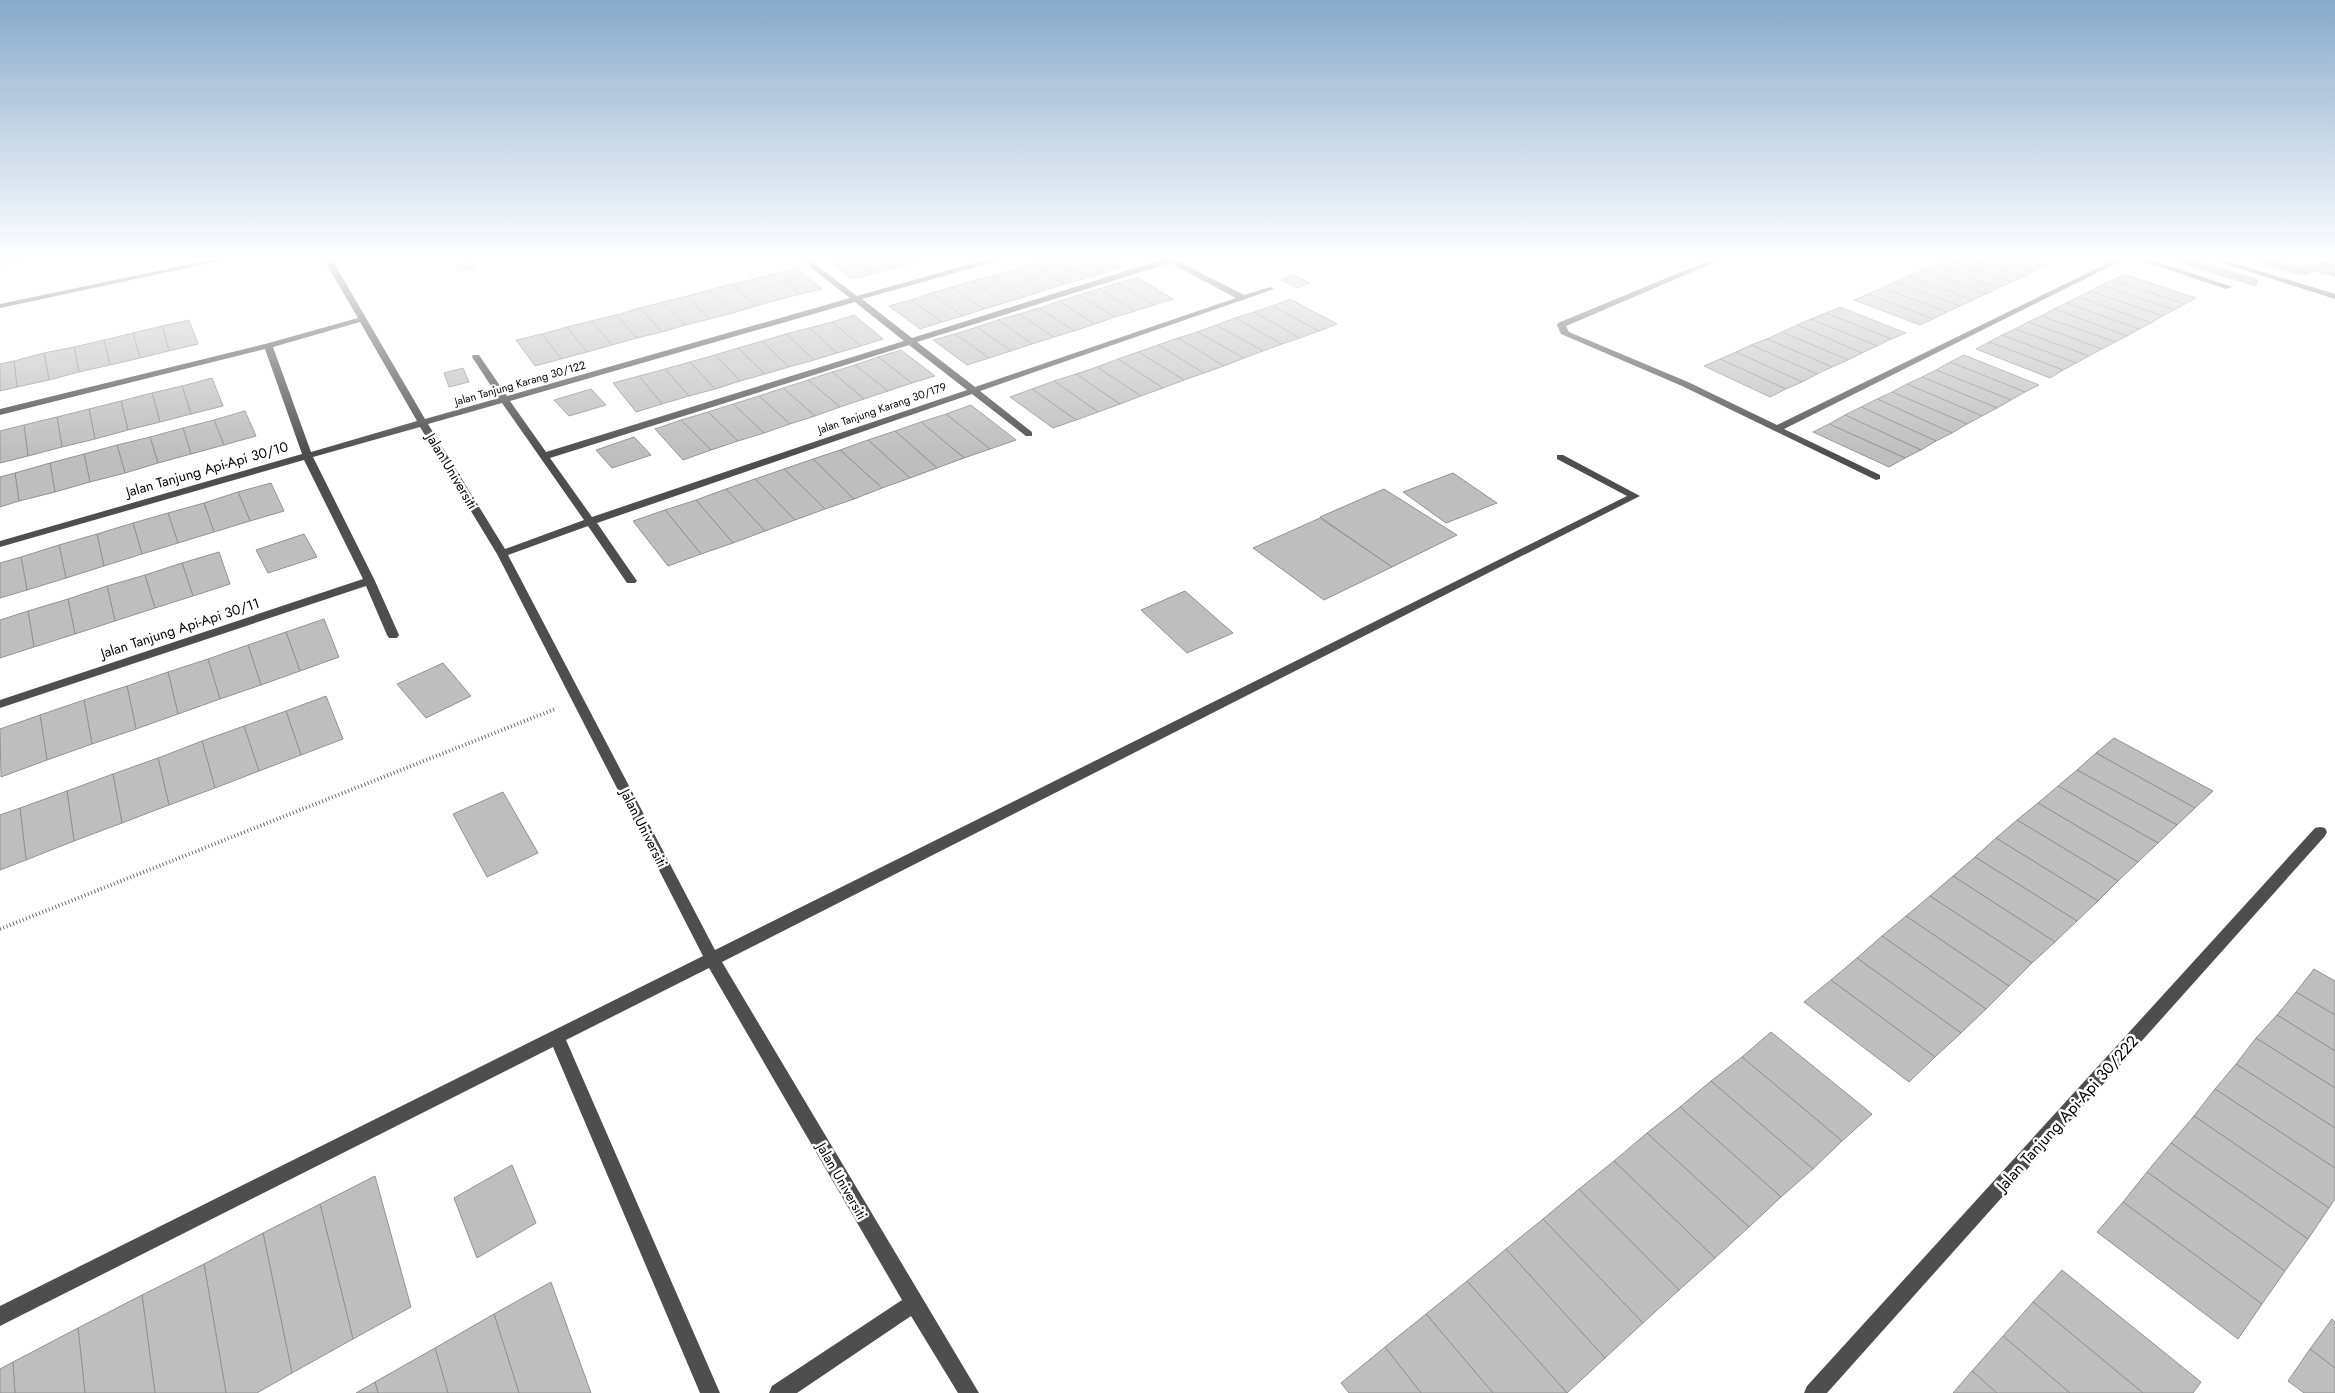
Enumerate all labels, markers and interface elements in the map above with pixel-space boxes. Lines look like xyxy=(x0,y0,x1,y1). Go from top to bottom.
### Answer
street label: Jalan Tanjung Karang 30/122 xyxy=(451,357,587,410)
street label: Jalan Tanjung Karang 30/179 xyxy=(814,378,948,438)
street label: Jalan Universiti xyxy=(420,427,483,513)
street label: Jalan Tanjung Api-Api 30/10 xyxy=(122,436,291,502)
street label: Jalan Tanjung Api-Api 30/11 xyxy=(96,593,262,664)
street label: Jalan Universiti xyxy=(615,784,672,871)
street label: Jalan Tanjung Api-Api 30/222 xyxy=(1990,1030,2144,1198)
street label: Jalan Universiti xyxy=(811,1137,872,1223)

